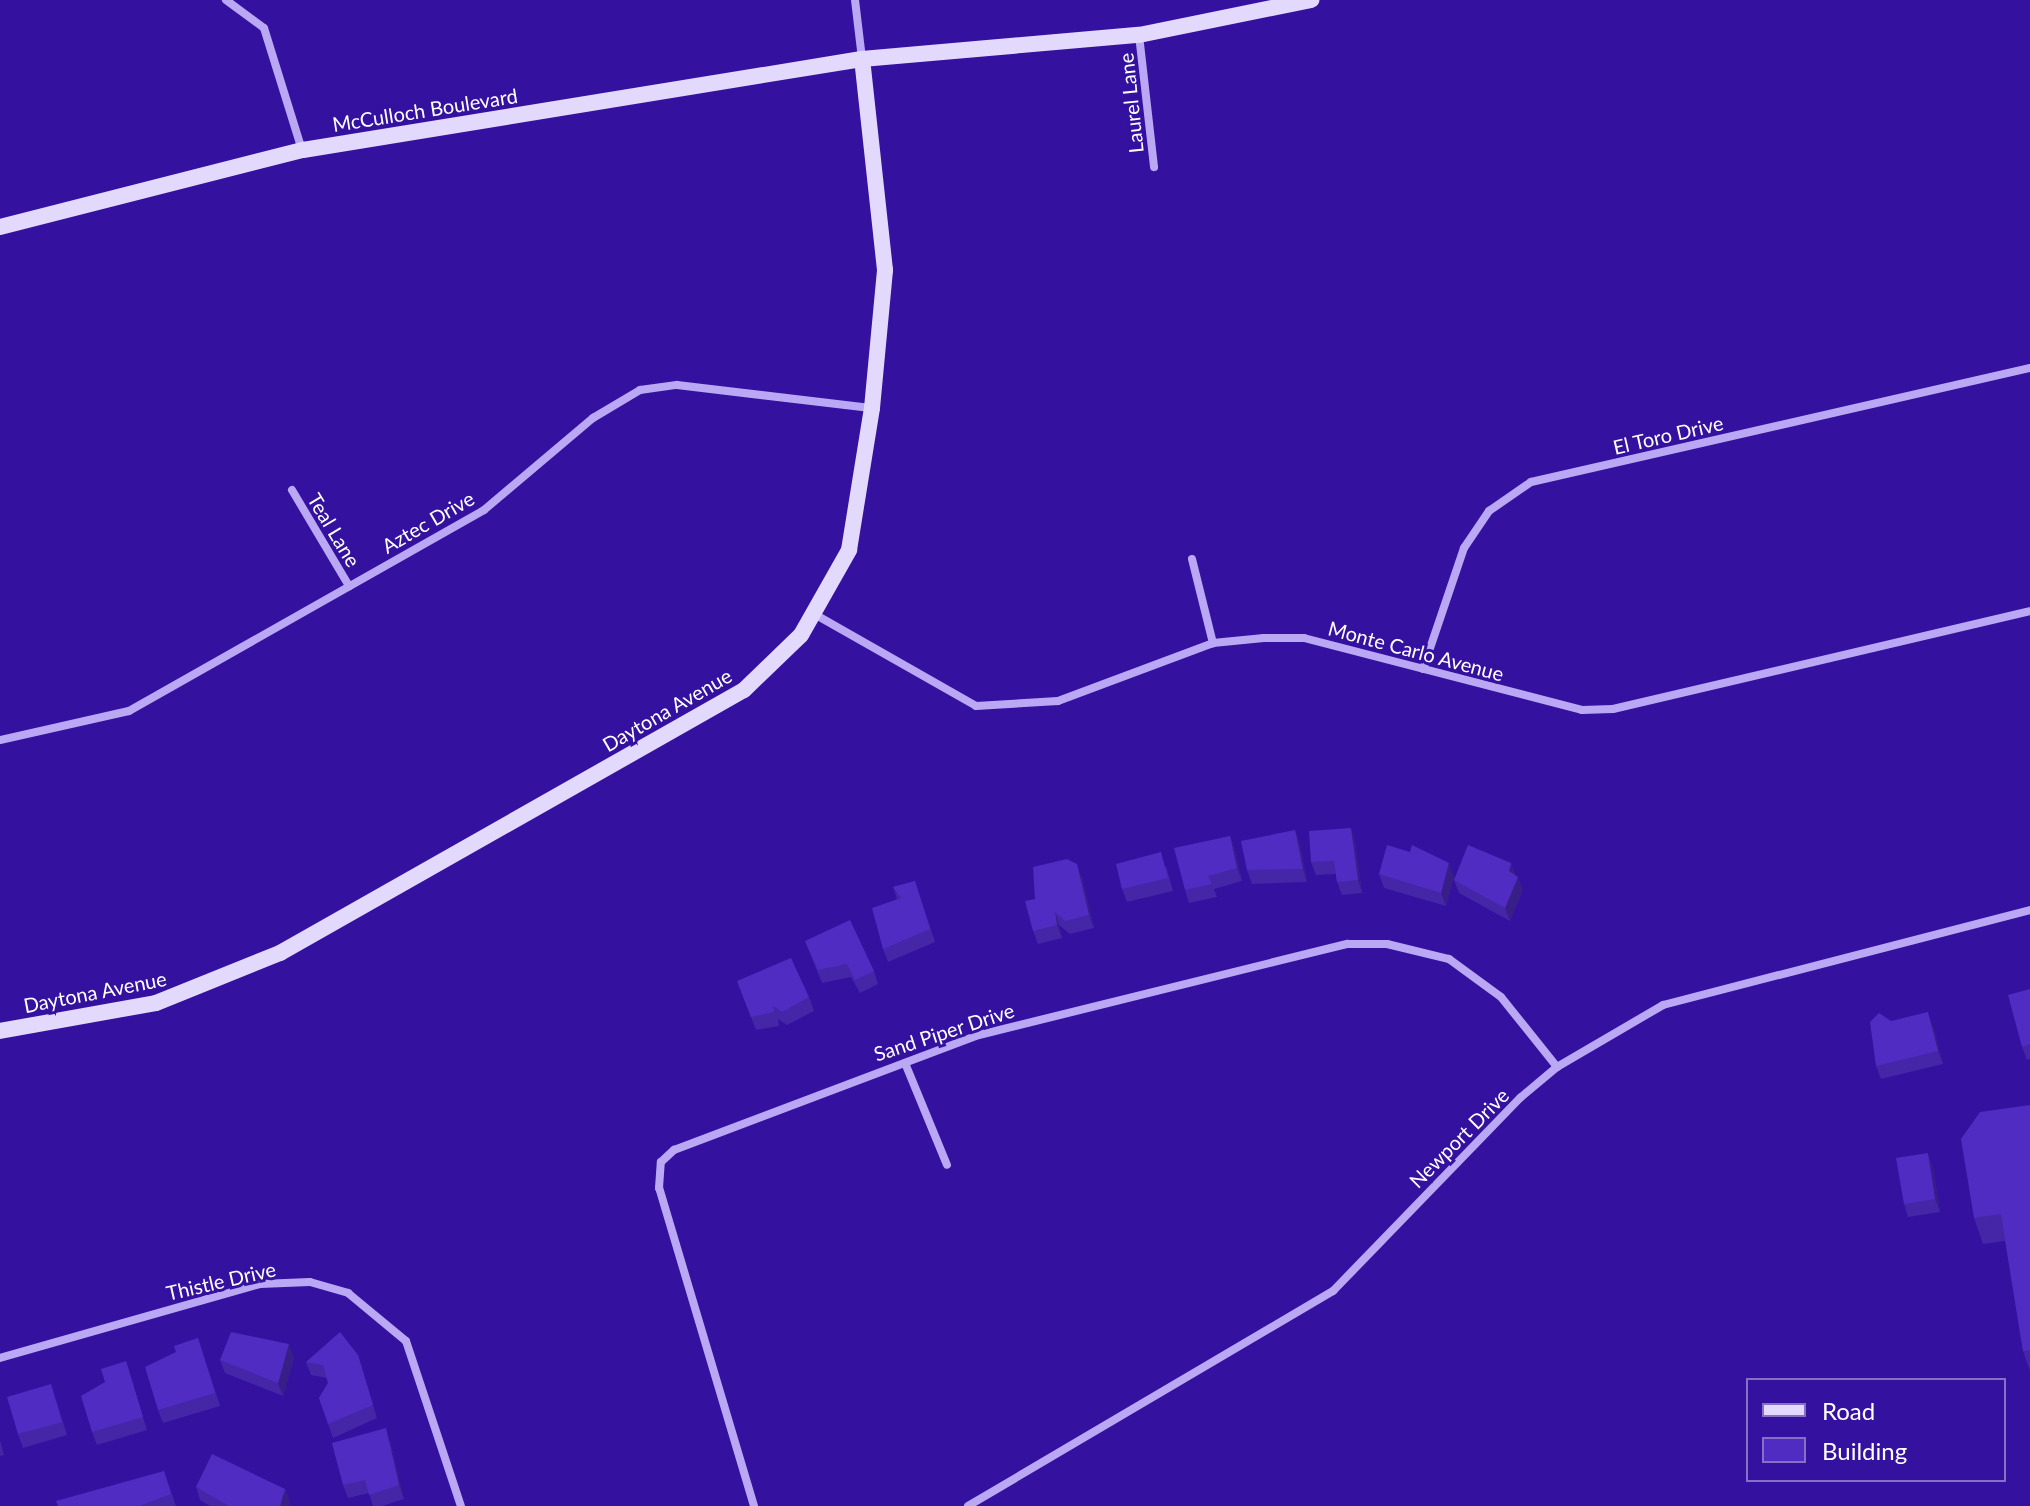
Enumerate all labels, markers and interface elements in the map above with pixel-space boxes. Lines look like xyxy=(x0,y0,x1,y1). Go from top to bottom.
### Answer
street label: Laurel Lane xyxy=(1114,52,1148,154)
street label: McCulloch Boulevard xyxy=(331,84,519,136)
street label: El Toro Drive xyxy=(1610,411,1726,459)
street label: Aztec Drive xyxy=(378,486,478,558)
street label: Teal Lane xyxy=(303,489,365,571)
street label: Monte Carlo Avenue xyxy=(1325,616,1507,686)
street label: Daytona Avenue xyxy=(598,663,736,757)
street label: Daytona Avenue xyxy=(21,966,169,1018)
street label: Sand Piper Drive xyxy=(871,998,1017,1066)
street label: Newport Drive xyxy=(1404,1083,1514,1193)
street label: Thistle Drive xyxy=(164,1257,278,1305)
legend xyxy=(1746,1378,2006,1482)
text: Road xyxy=(1822,1396,1875,1425)
text: Building xyxy=(1822,1436,1907,1465)

